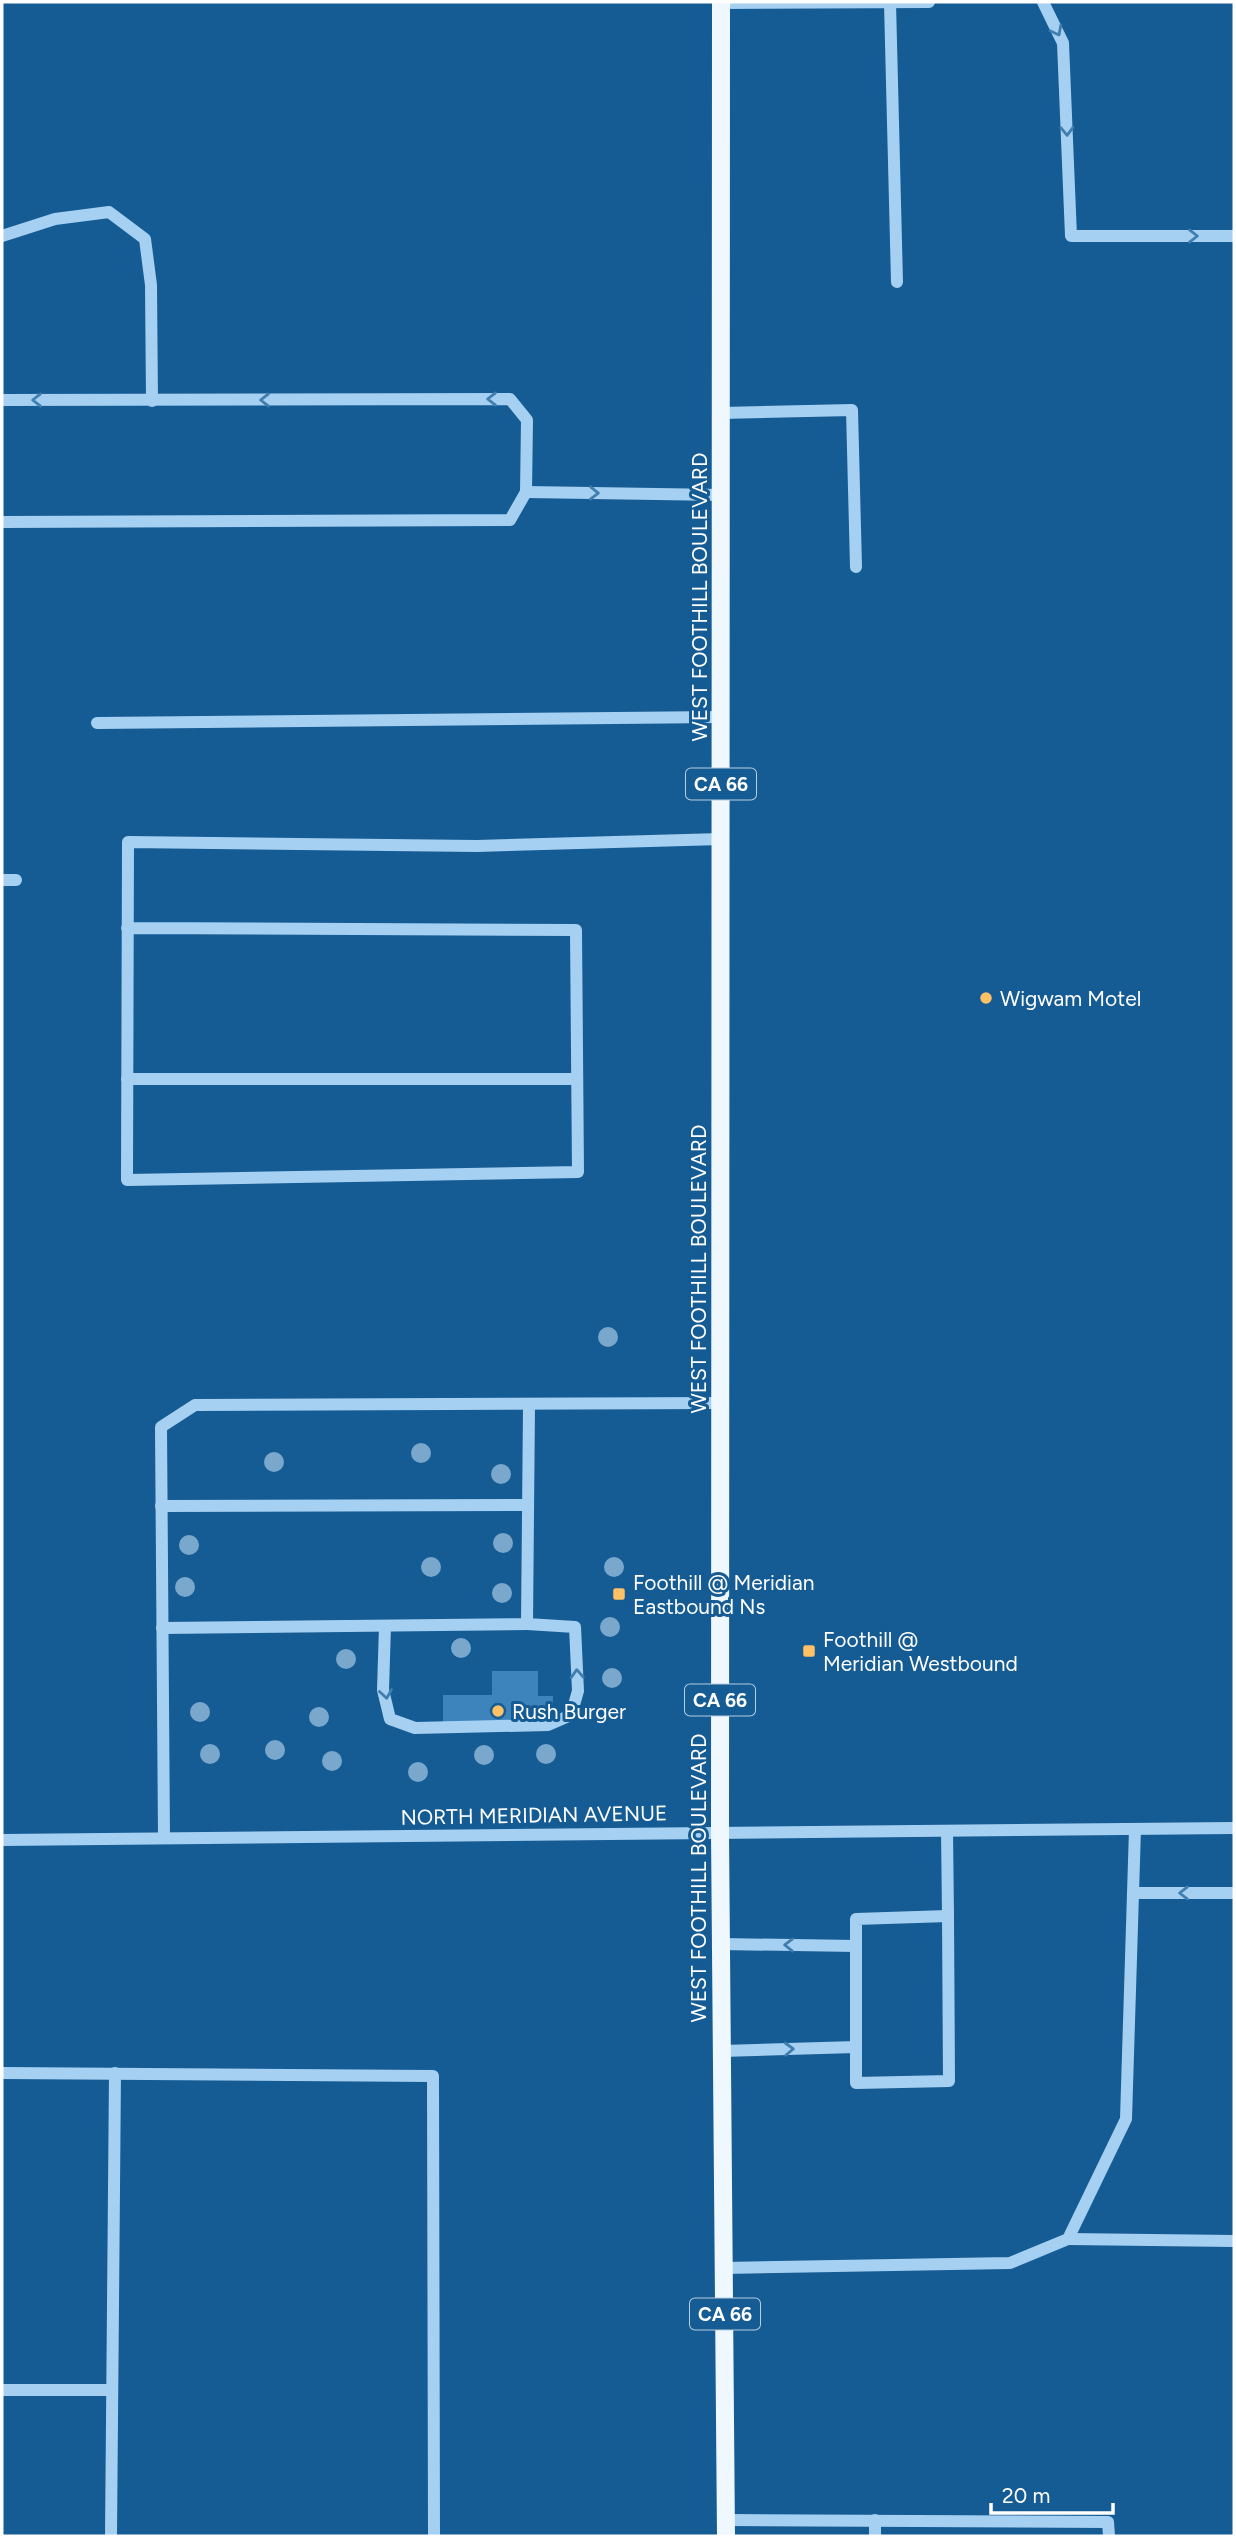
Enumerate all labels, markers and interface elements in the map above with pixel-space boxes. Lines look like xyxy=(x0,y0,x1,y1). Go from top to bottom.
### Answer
one-way arrow xyxy=(1049,24,1063,36)
one-way arrow xyxy=(1060,125,1075,136)
one-way arrow xyxy=(1188,228,1198,244)
one-way arrow xyxy=(487,391,497,407)
one-way arrow xyxy=(32,393,43,408)
one-way arrow xyxy=(259,393,270,408)
street label: WEST FOOTHILL BOULEVARD xyxy=(687,453,712,741)
one-way arrow xyxy=(589,485,600,501)
road number: CA 66 xyxy=(686,768,756,800)
place label: Wigwam Motel xyxy=(1000,986,1141,1011)
marker: Wigwam Motel xyxy=(978,990,994,1006)
street label: WEST FOOTHILL BOULEVARD xyxy=(686,1125,711,1413)
place label: Foothill @ Meridian Eastbound Ns xyxy=(633,1570,814,1619)
marker: Foothill @ Meridian Eastbound Ns xyxy=(611,1586,627,1602)
place label: Foothill @ Meridian Westbound xyxy=(823,1627,1018,1676)
marker: Foothill @ Meridian Westbound xyxy=(801,1643,817,1659)
one-way arrow xyxy=(570,1668,585,1679)
road number: CA 66 xyxy=(685,1684,755,1716)
one-way arrow xyxy=(378,1688,393,1700)
place label: Rush Burger xyxy=(512,1699,626,1724)
marker: Rush Burger xyxy=(490,1703,506,1719)
street label: WEST FOOTHILL BOULEVARD xyxy=(686,1734,711,2022)
street label: NORTH MERIDIAN AVENUE xyxy=(400,1800,668,1830)
one-way arrow xyxy=(1178,1885,1188,1901)
one-way arrow xyxy=(783,1937,794,1953)
one-way arrow xyxy=(784,2041,795,2057)
road number: CA 66 xyxy=(690,2298,760,2330)
scale bar xyxy=(991,2472,1114,2516)
text: 20 m xyxy=(1002,2483,1050,2508)

